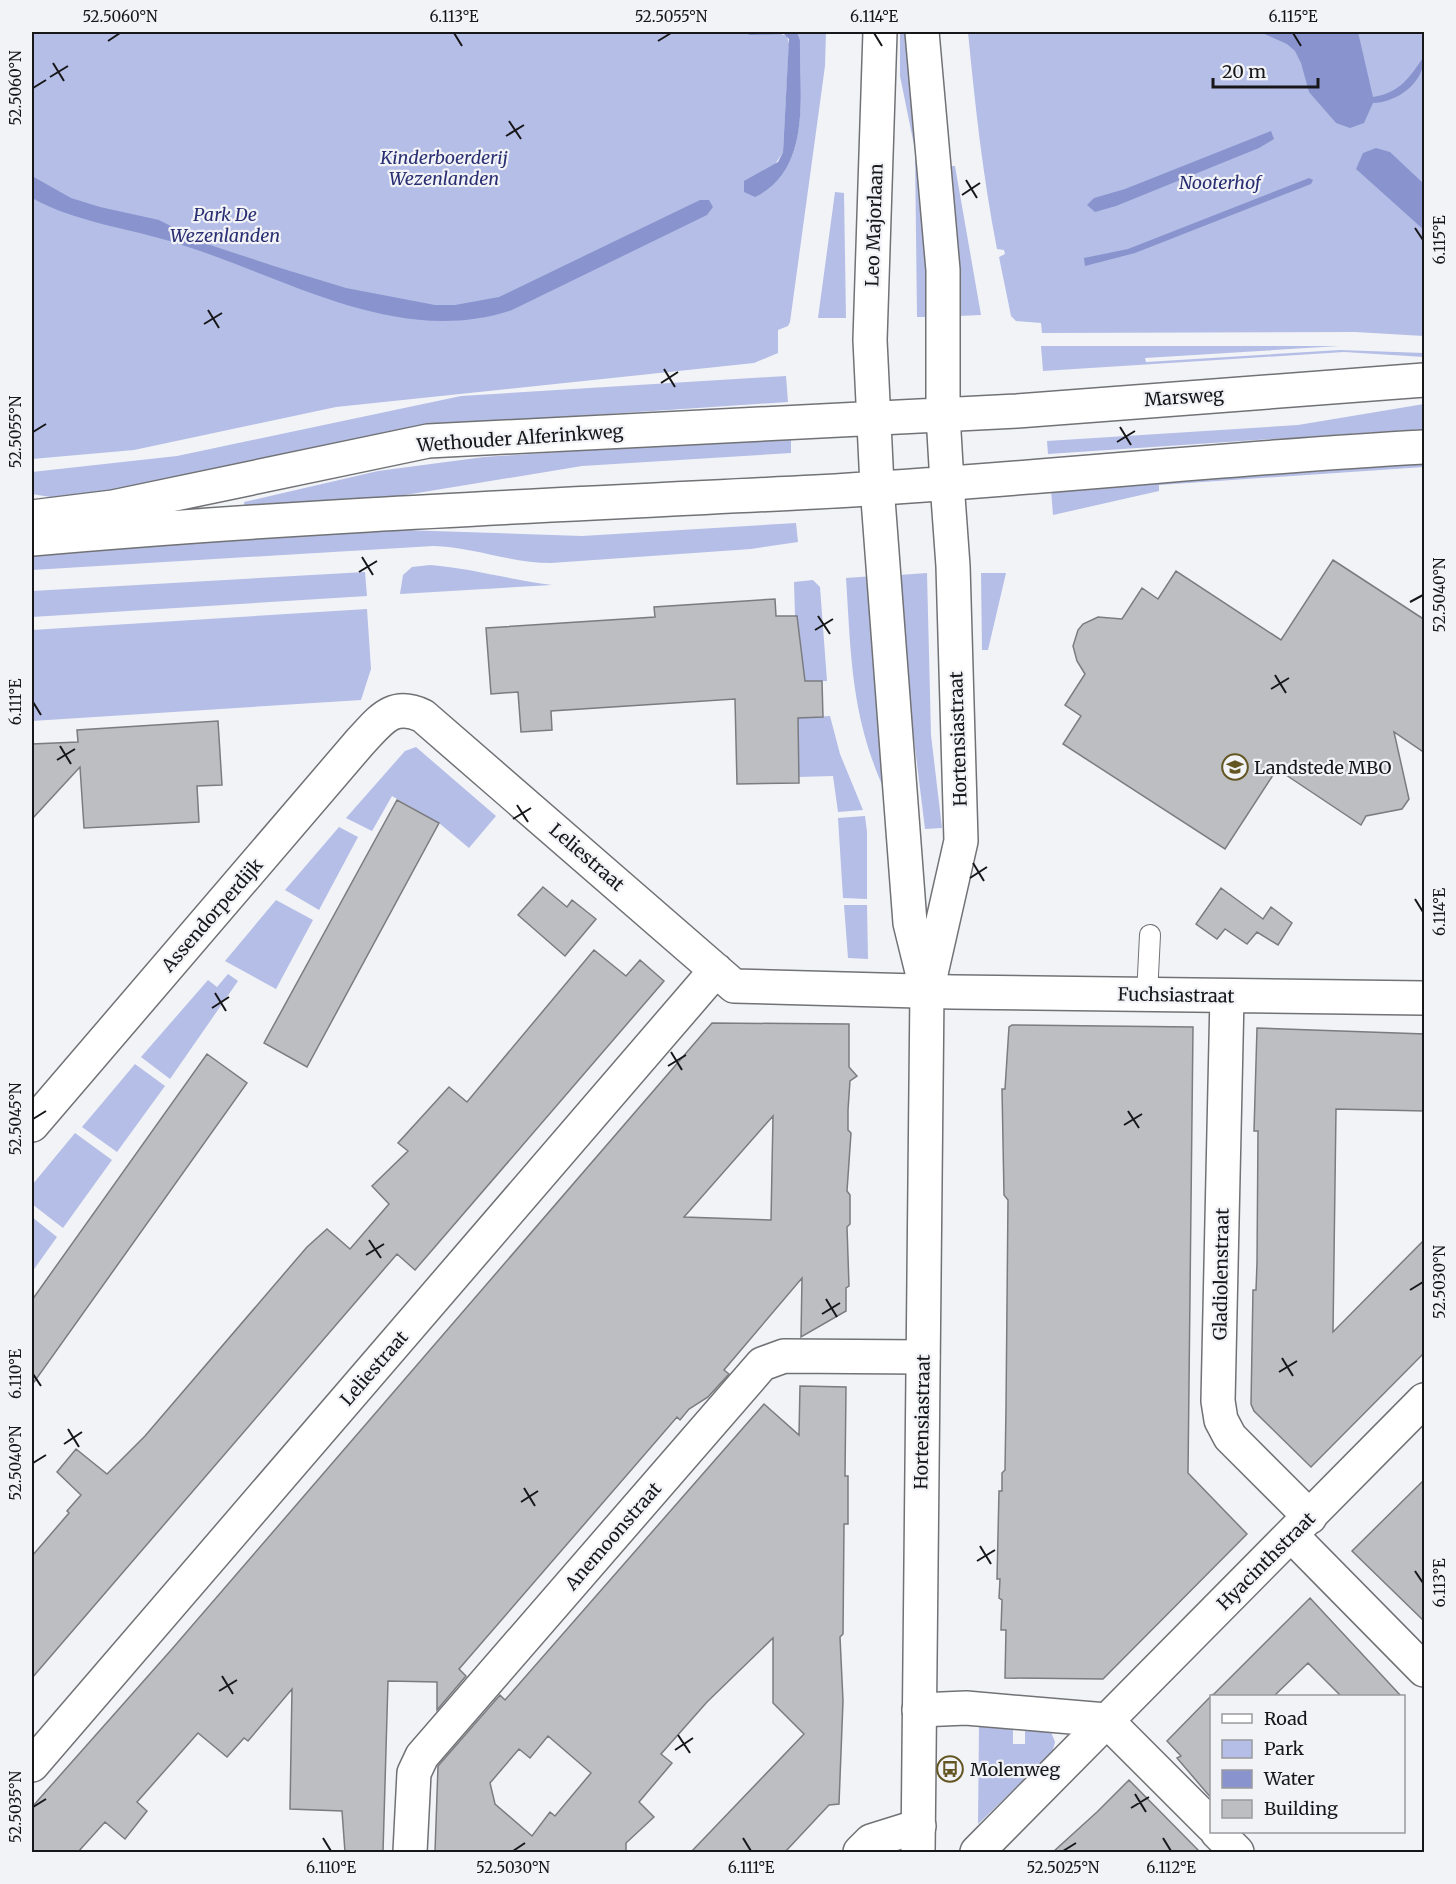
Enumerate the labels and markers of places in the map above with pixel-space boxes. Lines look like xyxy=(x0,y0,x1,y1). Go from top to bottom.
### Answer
school or university icon: Landstede MBO xyxy=(1220,752,1250,782)
place label: Landstede MBO xyxy=(1254,756,1391,779)
bus stop icon: Molenweg xyxy=(935,1754,965,1784)
place label: Molenweg xyxy=(970,1758,1060,1781)

